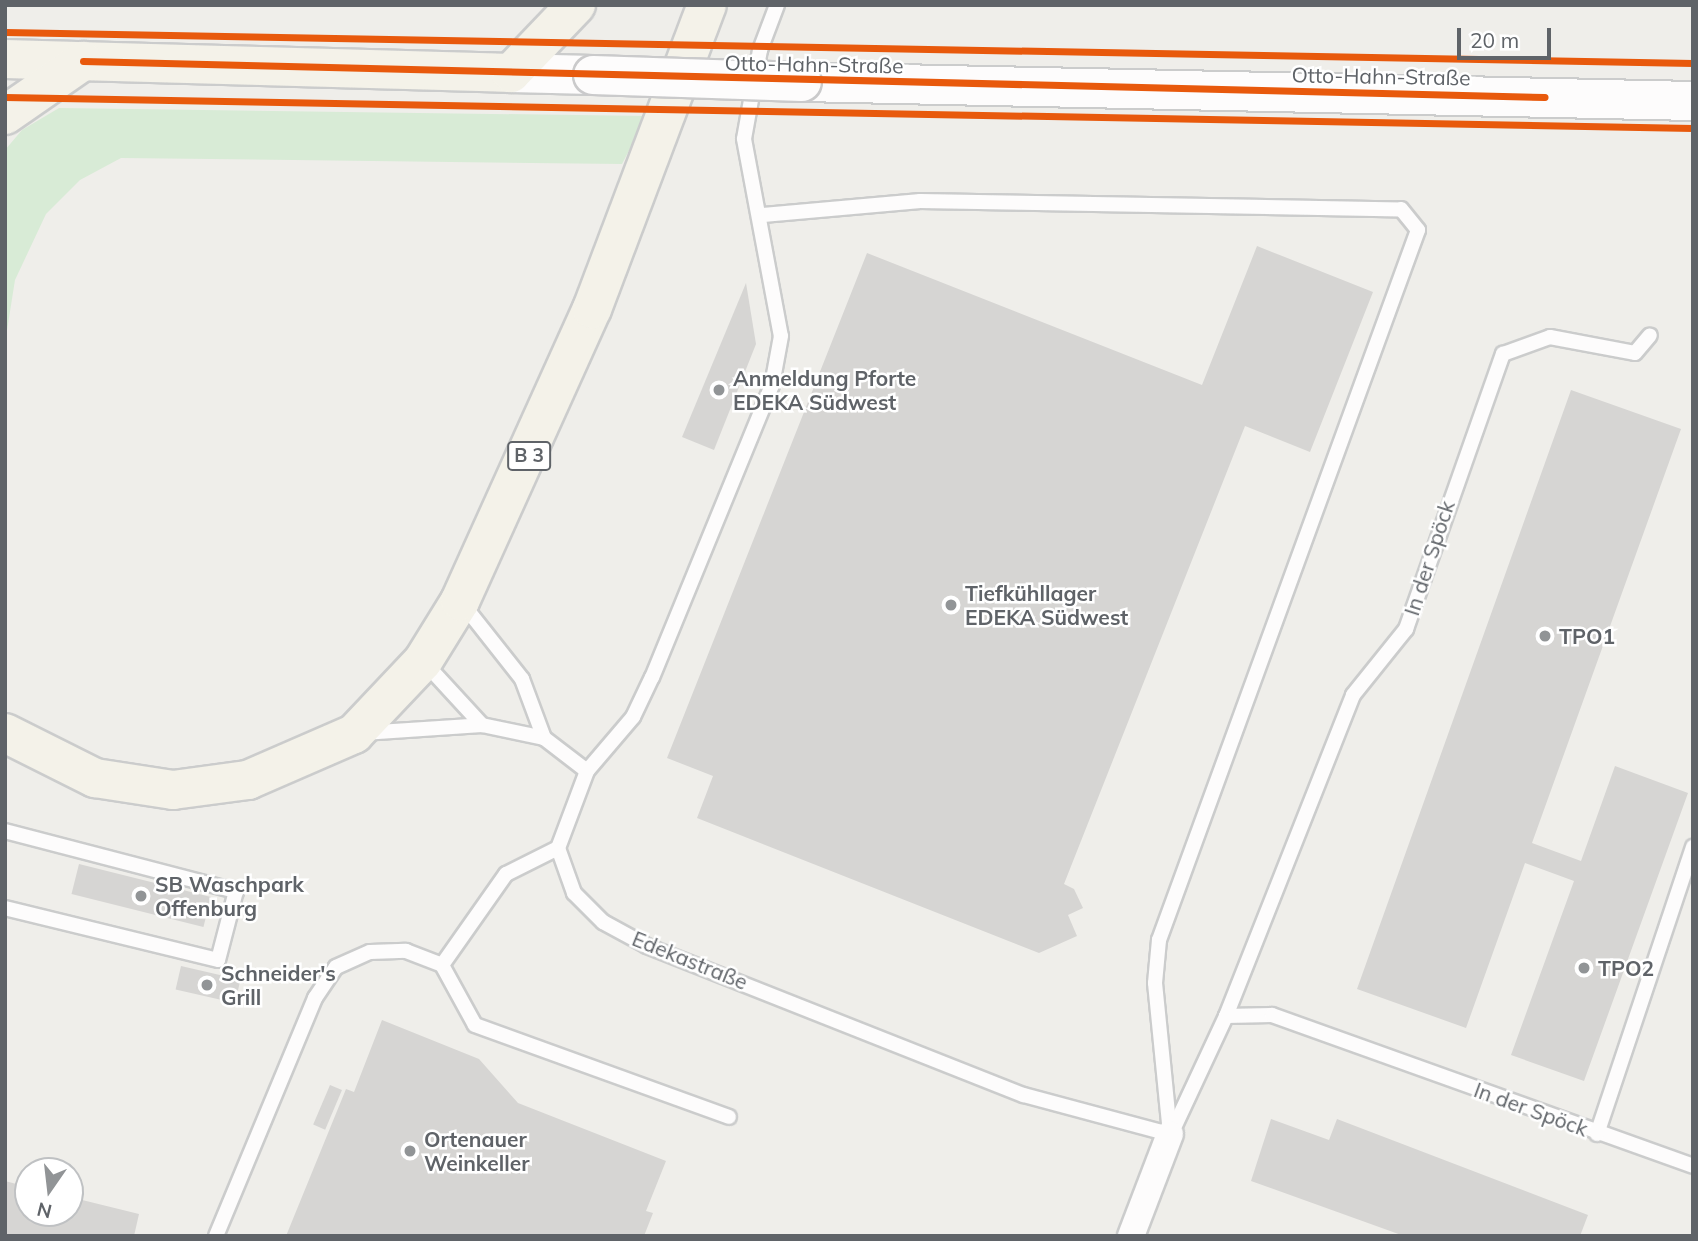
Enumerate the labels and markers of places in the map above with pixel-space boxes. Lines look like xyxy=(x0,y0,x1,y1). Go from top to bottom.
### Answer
place label: Anmeldung Pforte EDEKA Südwest xyxy=(733,365,916,415)
marker: Anmeldung Pforte EDEKA Südwest xyxy=(711,382,727,398)
place label: Tiefkühllager EDEKA Südwest xyxy=(965,580,1128,630)
marker: Tiefkühllager EDEKA Südwest xyxy=(943,597,959,613)
place label: TPO1 xyxy=(1559,623,1615,649)
marker: TPO1 xyxy=(1537,628,1553,644)
place label: SB Waschpark Offenburg xyxy=(155,871,304,921)
marker: SB Waschpark Offenburg xyxy=(133,888,149,904)
place label: TPO2 xyxy=(1598,955,1654,981)
place label: Schneider's Grill xyxy=(221,960,336,1010)
marker: TPO2 xyxy=(1576,960,1592,976)
marker: Schneider's Grill xyxy=(199,977,215,993)
place label: Ortenauer Weinkeller xyxy=(424,1126,529,1176)
marker: Ortenauer Weinkeller xyxy=(402,1143,418,1159)

